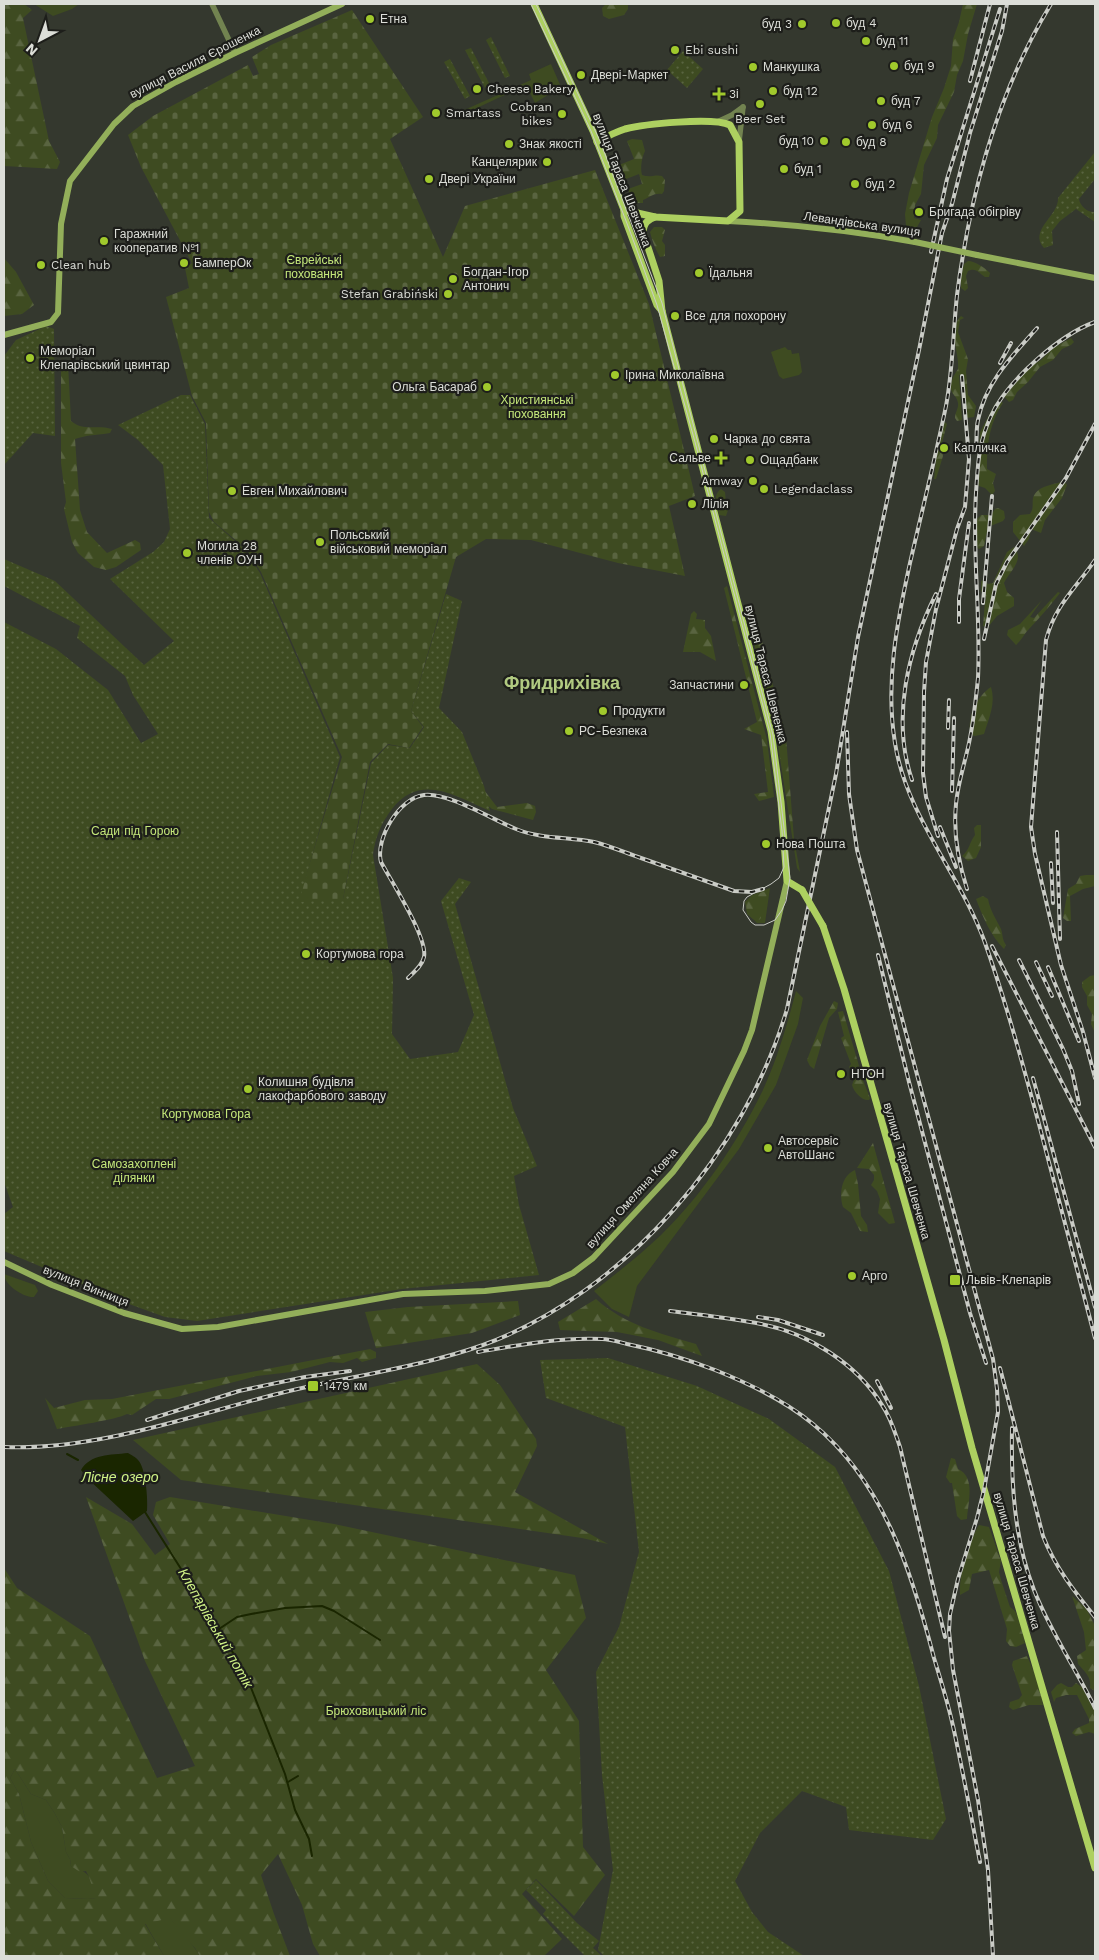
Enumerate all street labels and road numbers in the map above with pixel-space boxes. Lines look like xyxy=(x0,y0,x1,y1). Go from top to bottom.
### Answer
street label: вулиця Василя Єрошенка xyxy=(127,23,263,101)
street label: вулиця Тараса Шевченка xyxy=(590,111,654,249)
street label: Левандівська вулиця xyxy=(803,209,921,239)
street label: вулиця Тараса Шевченка xyxy=(742,603,790,745)
street label: вулиця Тараса Шевченка xyxy=(881,1101,933,1241)
street label: вулиця Омеляна Ковча xyxy=(583,1145,681,1251)
street label: вулиця Винниця xyxy=(41,1262,131,1310)
street label: вулиця Тараса Шевченка xyxy=(991,1491,1043,1631)

